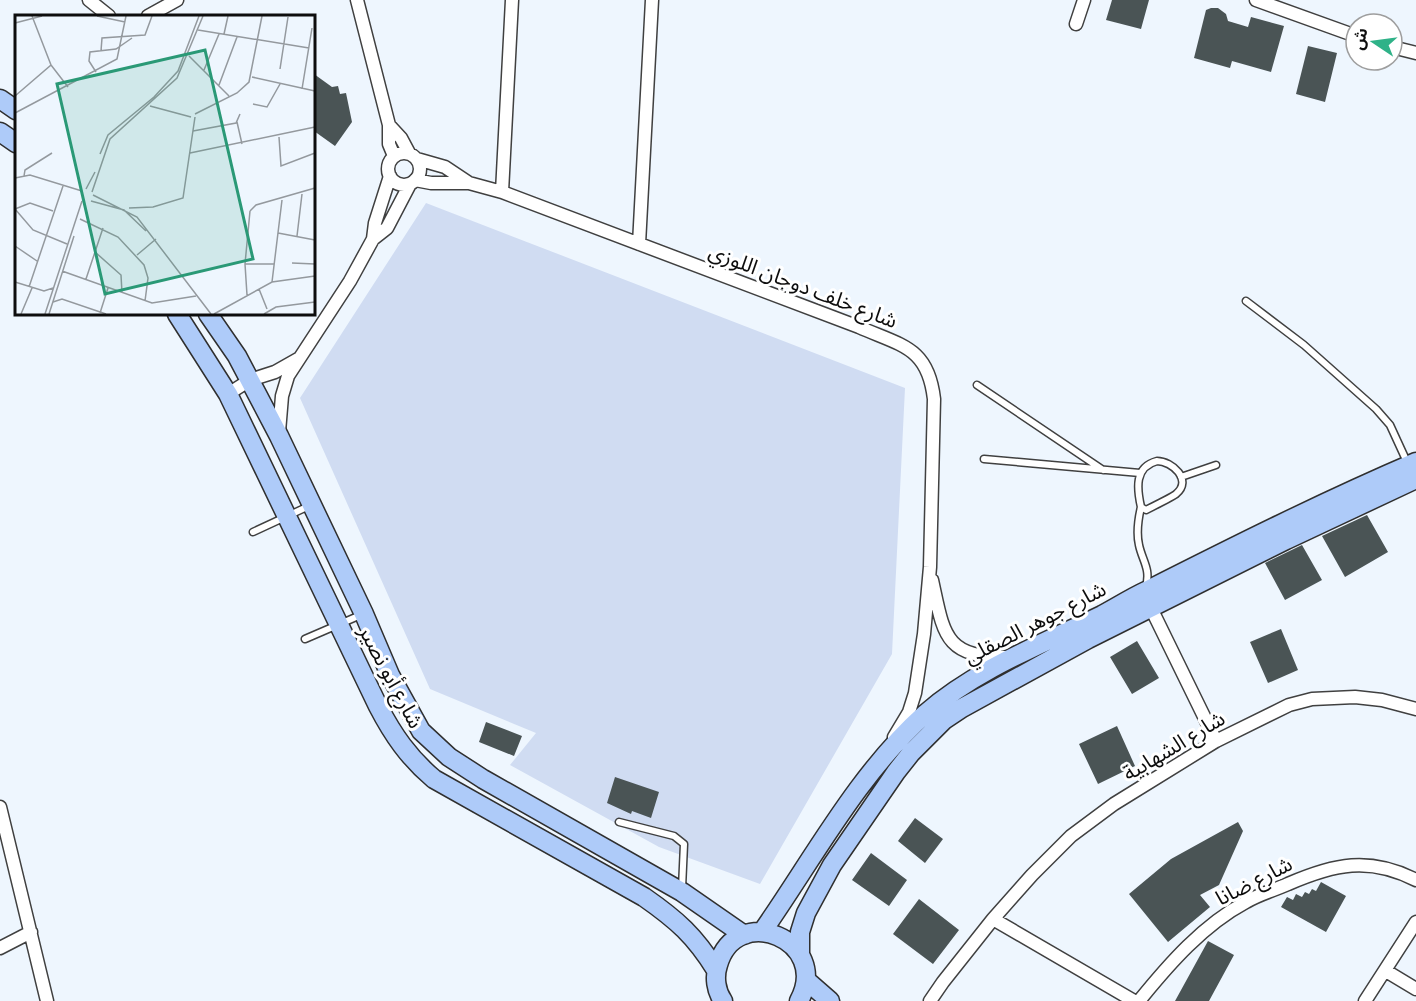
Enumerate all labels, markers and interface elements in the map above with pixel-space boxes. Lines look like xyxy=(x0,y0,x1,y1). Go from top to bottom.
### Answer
north arrow xyxy=(1344,12,1404,72)
inset map xyxy=(15,15,315,315)
text: ش xyxy=(1346,25,1373,52)
street label: شارع خلف دوجان اللوزي xyxy=(704,236,902,337)
street label: شارع جوهر الصقلي xyxy=(959,574,1112,673)
street label: شارع أبو نصير xyxy=(351,619,431,734)
street label: شارع الشهابية xyxy=(1117,704,1231,788)
street label: شارع ضانا xyxy=(1210,849,1298,913)

